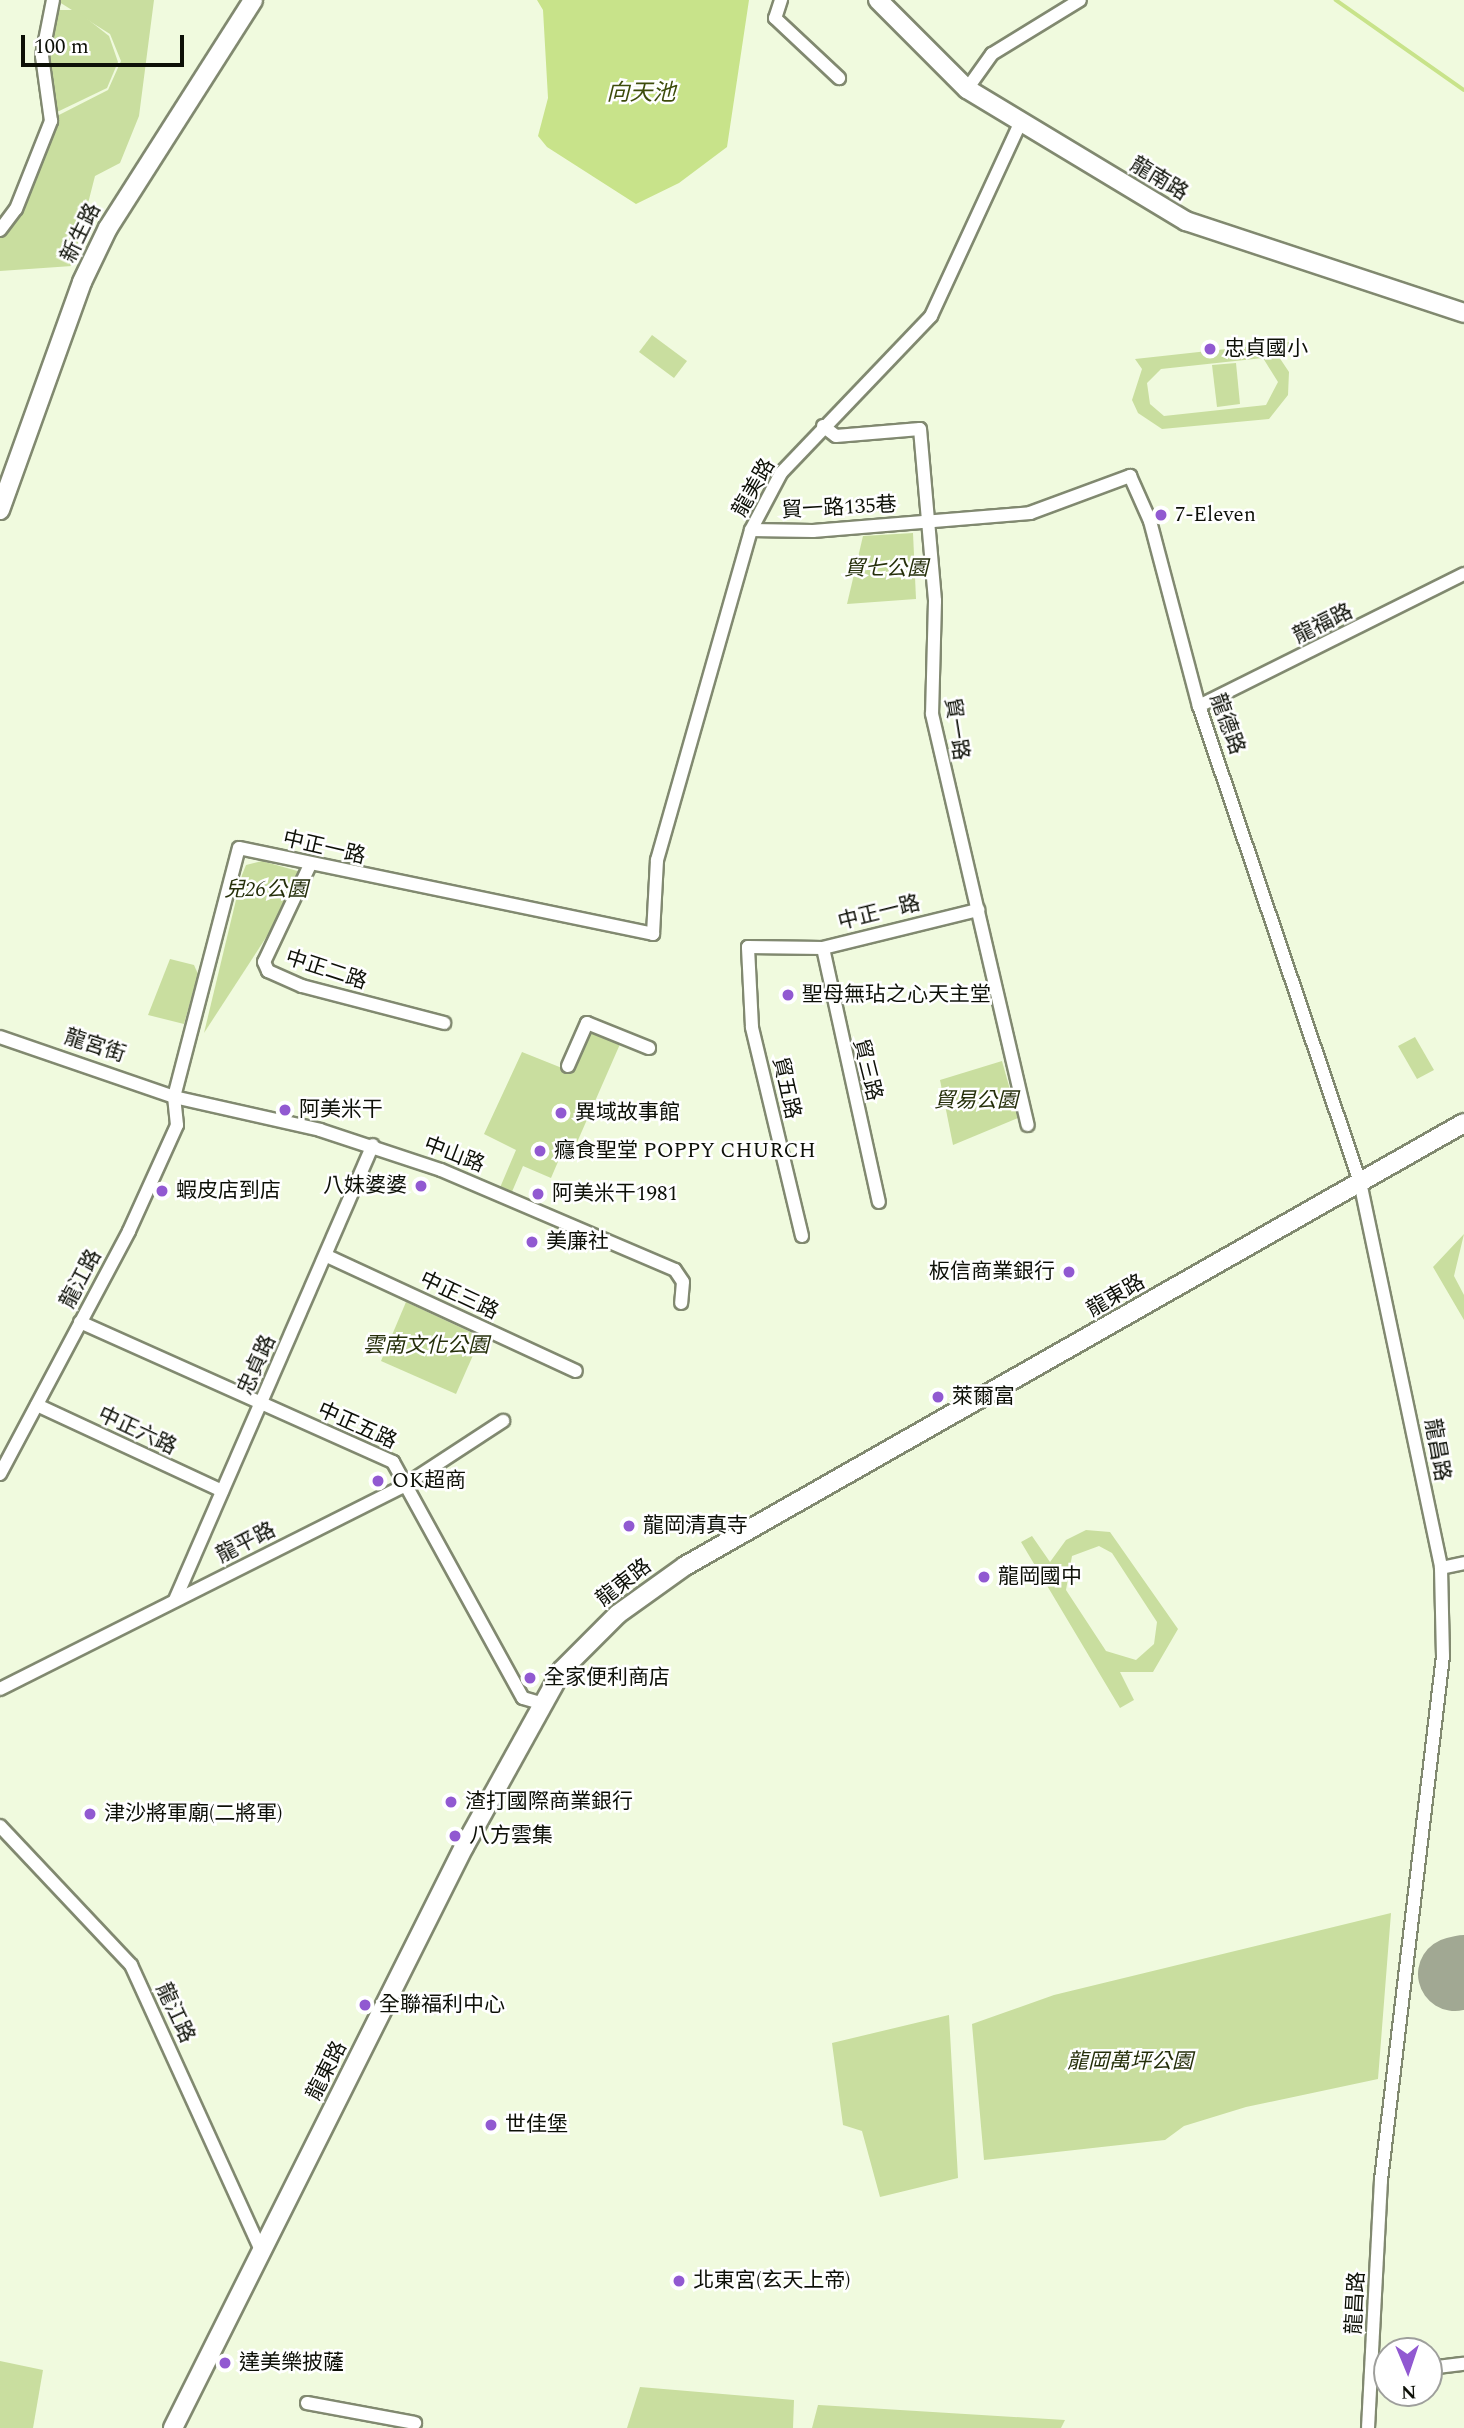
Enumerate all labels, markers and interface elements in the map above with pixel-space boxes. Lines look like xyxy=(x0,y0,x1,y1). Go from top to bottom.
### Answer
scale bar xyxy=(24,21,187,65)
text: 100 m xyxy=(34,31,89,63)
water label: 向天池 xyxy=(607,80,675,108)
street label: 龍南路 xyxy=(1126,152,1192,206)
street label: 新生路 xyxy=(56,199,106,267)
place label: 忠貞國小 xyxy=(1224,336,1308,362)
marker: 忠貞國小 xyxy=(1202,341,1218,357)
street label: 龍美路 xyxy=(727,454,781,522)
street label: 貿一路135巷 xyxy=(781,492,897,524)
place label: 7-Eleven xyxy=(1175,502,1256,528)
marker: 7-Eleven xyxy=(1153,507,1169,523)
park label: 貿七公園 xyxy=(844,556,928,582)
street label: 龍福路 xyxy=(1289,599,1357,649)
street label: 龍德路 xyxy=(1204,690,1250,758)
street label: 貿一路 xyxy=(939,696,973,762)
street label: 中正一路 xyxy=(280,826,368,870)
park label: 兒26公園 xyxy=(224,877,308,903)
street label: 中正一路 xyxy=(835,891,923,935)
street label: 中正二路 xyxy=(282,945,370,995)
place label: 聖母無玷之心天主堂 xyxy=(802,982,991,1008)
marker: 聖母無玷之心天主堂 xyxy=(780,987,796,1003)
street label: 龍宮街 xyxy=(61,1024,129,1068)
street label: 貿三路 xyxy=(847,1036,887,1104)
street label: 貿五路 xyxy=(767,1054,805,1122)
park label: 貿易公園 xyxy=(934,1088,1018,1114)
place label: 阿美米干 xyxy=(299,1097,383,1123)
place label: 異域故事館 xyxy=(575,1100,680,1126)
marker: 阿美米干 xyxy=(277,1102,293,1118)
marker: 異域故事館 xyxy=(553,1105,569,1121)
street label: 中山路 xyxy=(420,1132,488,1178)
place label: 癮食聖堂 POPPY CHURCH xyxy=(554,1138,816,1164)
marker: 癮食聖堂 POPPY CHURCH xyxy=(532,1143,548,1159)
place label: 八妹婆婆 xyxy=(323,1173,407,1199)
place label: 蝦皮店到店 xyxy=(176,1178,281,1204)
marker: 八妹婆婆 xyxy=(413,1178,429,1194)
place label: 阿美米干1981 xyxy=(552,1181,678,1207)
marker: 蝦皮店到店 xyxy=(154,1183,170,1199)
marker: 阿美米干1981 xyxy=(530,1186,546,1202)
place label: 美廉社 xyxy=(546,1229,609,1255)
marker: 美廉社 xyxy=(524,1234,540,1250)
street label: 龍江路 xyxy=(55,1245,107,1313)
place label: 板信商業銀行 xyxy=(929,1259,1055,1285)
marker: 板信商業銀行 xyxy=(1061,1264,1077,1280)
street label: 中正三路 xyxy=(416,1267,502,1325)
street label: 龍東路 xyxy=(1082,1269,1150,1323)
street label: 忠貞路 xyxy=(233,1331,281,1399)
park label: 雲南文化公園 xyxy=(363,1333,489,1359)
place label: 萊爾富 xyxy=(952,1384,1015,1410)
marker: 萊爾富 xyxy=(930,1389,946,1405)
street label: 中正五路 xyxy=(314,1397,400,1455)
street label: 中正六路 xyxy=(94,1402,180,1460)
street label: 龍昌路 xyxy=(1419,1417,1455,1483)
place label: OK超商 xyxy=(392,1468,466,1494)
marker: OK超商 xyxy=(370,1473,386,1489)
place label: 龍岡清真寺 xyxy=(643,1513,748,1539)
street label: 龍平路 xyxy=(212,1517,280,1569)
marker: 龍岡清真寺 xyxy=(621,1518,637,1534)
street label: 龍東路 xyxy=(591,1554,657,1612)
place label: 龍岡國中 xyxy=(998,1564,1082,1590)
marker: 龍岡國中 xyxy=(976,1569,992,1585)
place label: 全家便利商店 xyxy=(544,1665,670,1691)
marker: 全家便利商店 xyxy=(522,1670,538,1686)
place label: 渣打國際商業銀行 xyxy=(465,1789,633,1815)
marker: 渣打國際商業銀行 xyxy=(443,1794,459,1810)
place label: 津沙將軍廟(二將軍) xyxy=(104,1801,282,1827)
marker: 津沙將軍廟(二將軍) xyxy=(82,1806,98,1822)
place label: 八方雲集 xyxy=(469,1823,553,1849)
marker: 八方雲集 xyxy=(447,1828,463,1844)
street label: 龍江路 xyxy=(150,1979,200,2047)
place label: 全聯福利中心 xyxy=(379,1992,505,2018)
marker: 全聯福利中心 xyxy=(357,1997,373,2013)
street label: 龍東路 xyxy=(301,2037,353,2105)
park label: 龍岡萬坪公園 xyxy=(1067,2049,1193,2075)
place label: 世佳堡 xyxy=(505,2112,568,2138)
marker: 世佳堡 xyxy=(483,2117,499,2133)
place label: 北東宮(玄天上帝) xyxy=(693,2268,850,2294)
street label: 龍昌路 xyxy=(1342,2271,1370,2335)
marker: 北東宮(玄天上帝) xyxy=(671,2273,687,2289)
north arrow xyxy=(1373,2337,1443,2407)
place label: 達美樂披薩 xyxy=(239,2350,344,2376)
marker: 達美樂披薩 xyxy=(217,2355,233,2371)
text: N xyxy=(1400,2377,1417,2406)

